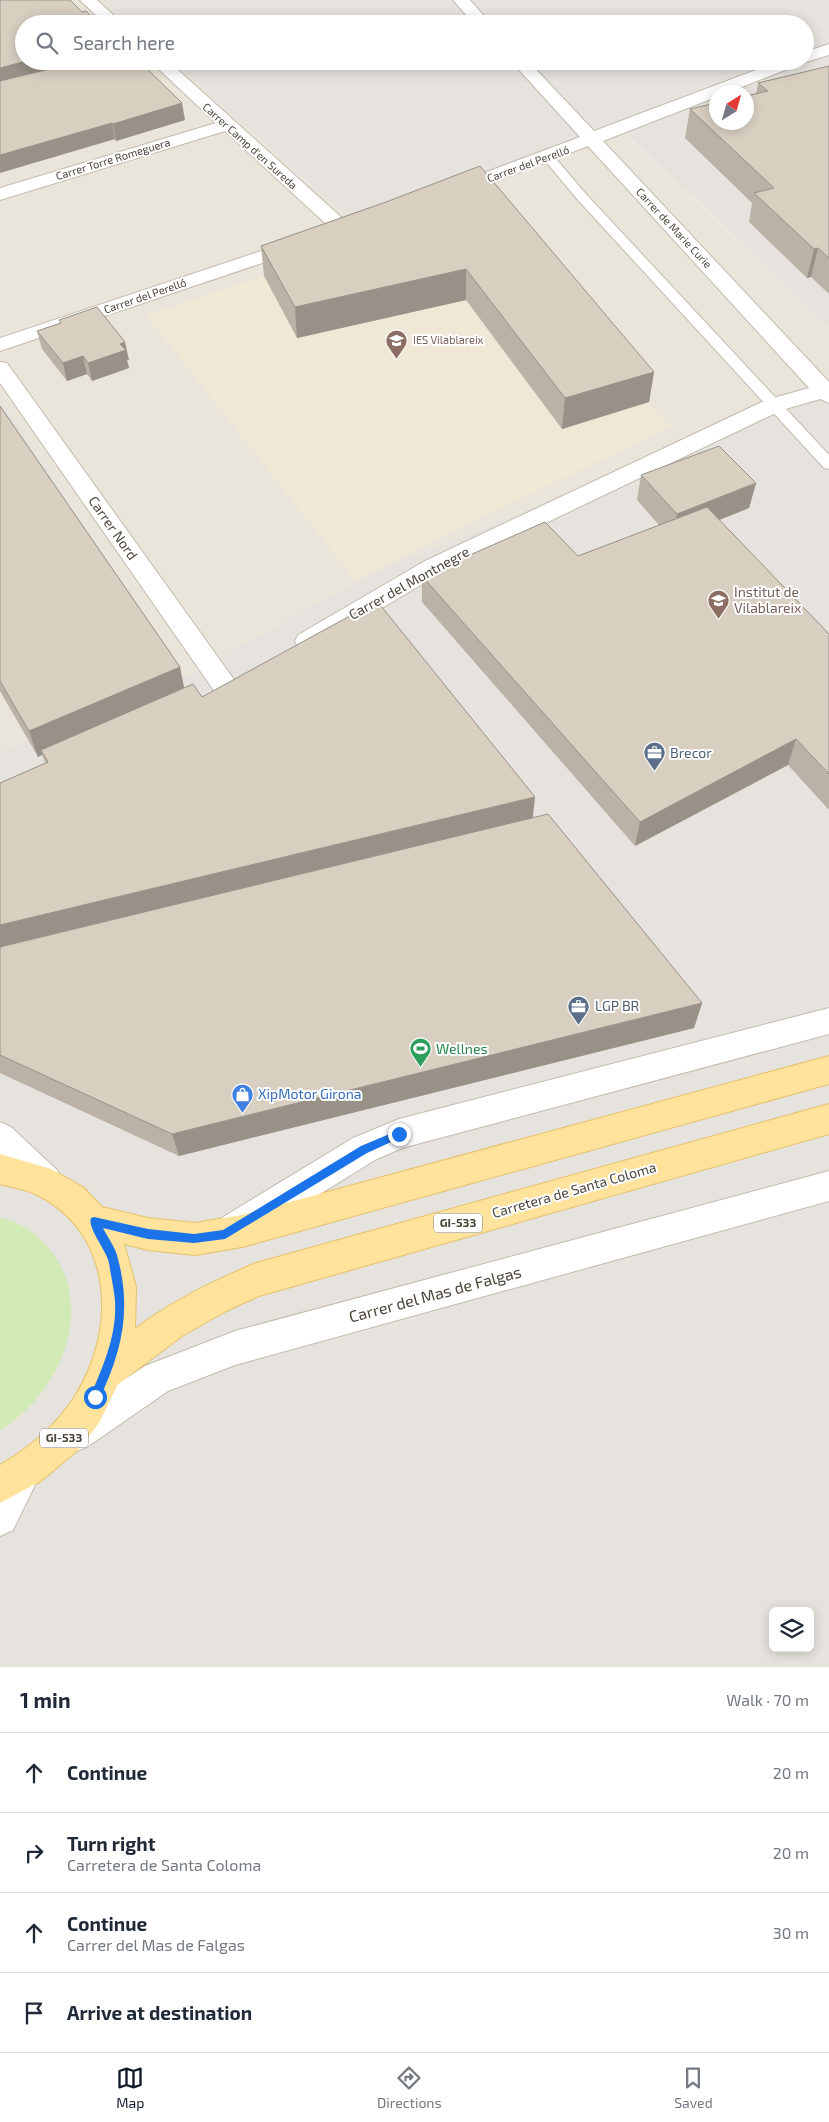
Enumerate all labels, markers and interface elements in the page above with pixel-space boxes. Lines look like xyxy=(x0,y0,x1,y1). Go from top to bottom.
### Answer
search box xyxy=(15,15,814,70)
icon: search xyxy=(33,29,61,57)
text: Search here xyxy=(73,31,175,54)
north arrow xyxy=(709,85,754,130)
street label: Carrer Camp d'en Sureda xyxy=(200,100,300,191)
street label: Carrer Torre Romeguera xyxy=(54,135,172,182)
street label: Carrer del Perelló xyxy=(485,143,571,184)
street label: Carrer de Marie Curie xyxy=(634,185,715,271)
street label: Carrer del Perelló xyxy=(102,275,188,316)
school or university icon: IES Vilablareix xyxy=(385,328,409,359)
place label: IES Vilablareix xyxy=(413,333,484,346)
street label: Carrer Nord xyxy=(85,493,142,563)
street label: Carrer del Montnegre xyxy=(345,542,472,623)
place label: Institut de Vilablareix xyxy=(734,583,802,616)
school or university icon: Institut de Vilablareix xyxy=(706,588,730,619)
office icon: Brecor xyxy=(642,741,666,772)
place label: Brecor xyxy=(670,744,712,761)
office icon: LGP BR xyxy=(567,994,591,1025)
place label: LGP BR xyxy=(595,997,640,1014)
sports icon: Wellnes xyxy=(408,1037,432,1068)
place label: Wellnes xyxy=(436,1040,488,1057)
shop icon: XipMotor Girona xyxy=(230,1082,254,1113)
place label: XipMotor Girona xyxy=(258,1085,362,1102)
route end xyxy=(388,1123,411,1146)
street label: Carretera de Santa Coloma xyxy=(490,1158,658,1221)
road number: GI-533 xyxy=(434,1214,482,1232)
street label: Carrer del Mas de Falgas xyxy=(347,1261,523,1326)
route start xyxy=(84,1386,107,1409)
road number: GI-533 xyxy=(40,1429,88,1448)
map controls xyxy=(769,1607,814,1652)
button: layers xyxy=(769,1607,814,1652)
text: 1 min xyxy=(20,1687,71,1712)
text: Walk · 70 m xyxy=(726,1690,809,1709)
icon: ahead xyxy=(20,1759,48,1787)
text: Continue xyxy=(67,1761,147,1784)
text: 20 m xyxy=(773,1763,809,1782)
text: Turn right xyxy=(67,1832,155,1855)
icon: right xyxy=(20,1839,48,1867)
text: 20 m xyxy=(773,1843,809,1862)
text: Carretera de Santa Coloma xyxy=(67,1855,261,1874)
text: Continue xyxy=(67,1912,147,1935)
icon: ahead xyxy=(20,1919,48,1947)
text: 30 m xyxy=(773,1923,809,1942)
text: Carrer del Mas de Falgas xyxy=(67,1935,245,1954)
icon: arrive xyxy=(20,1999,48,2027)
text: Arrive at destination xyxy=(67,2001,252,2024)
tab: Map xyxy=(116,2064,144,2111)
tab: Directions xyxy=(377,2064,442,2111)
tab: Saved xyxy=(674,2064,713,2111)

